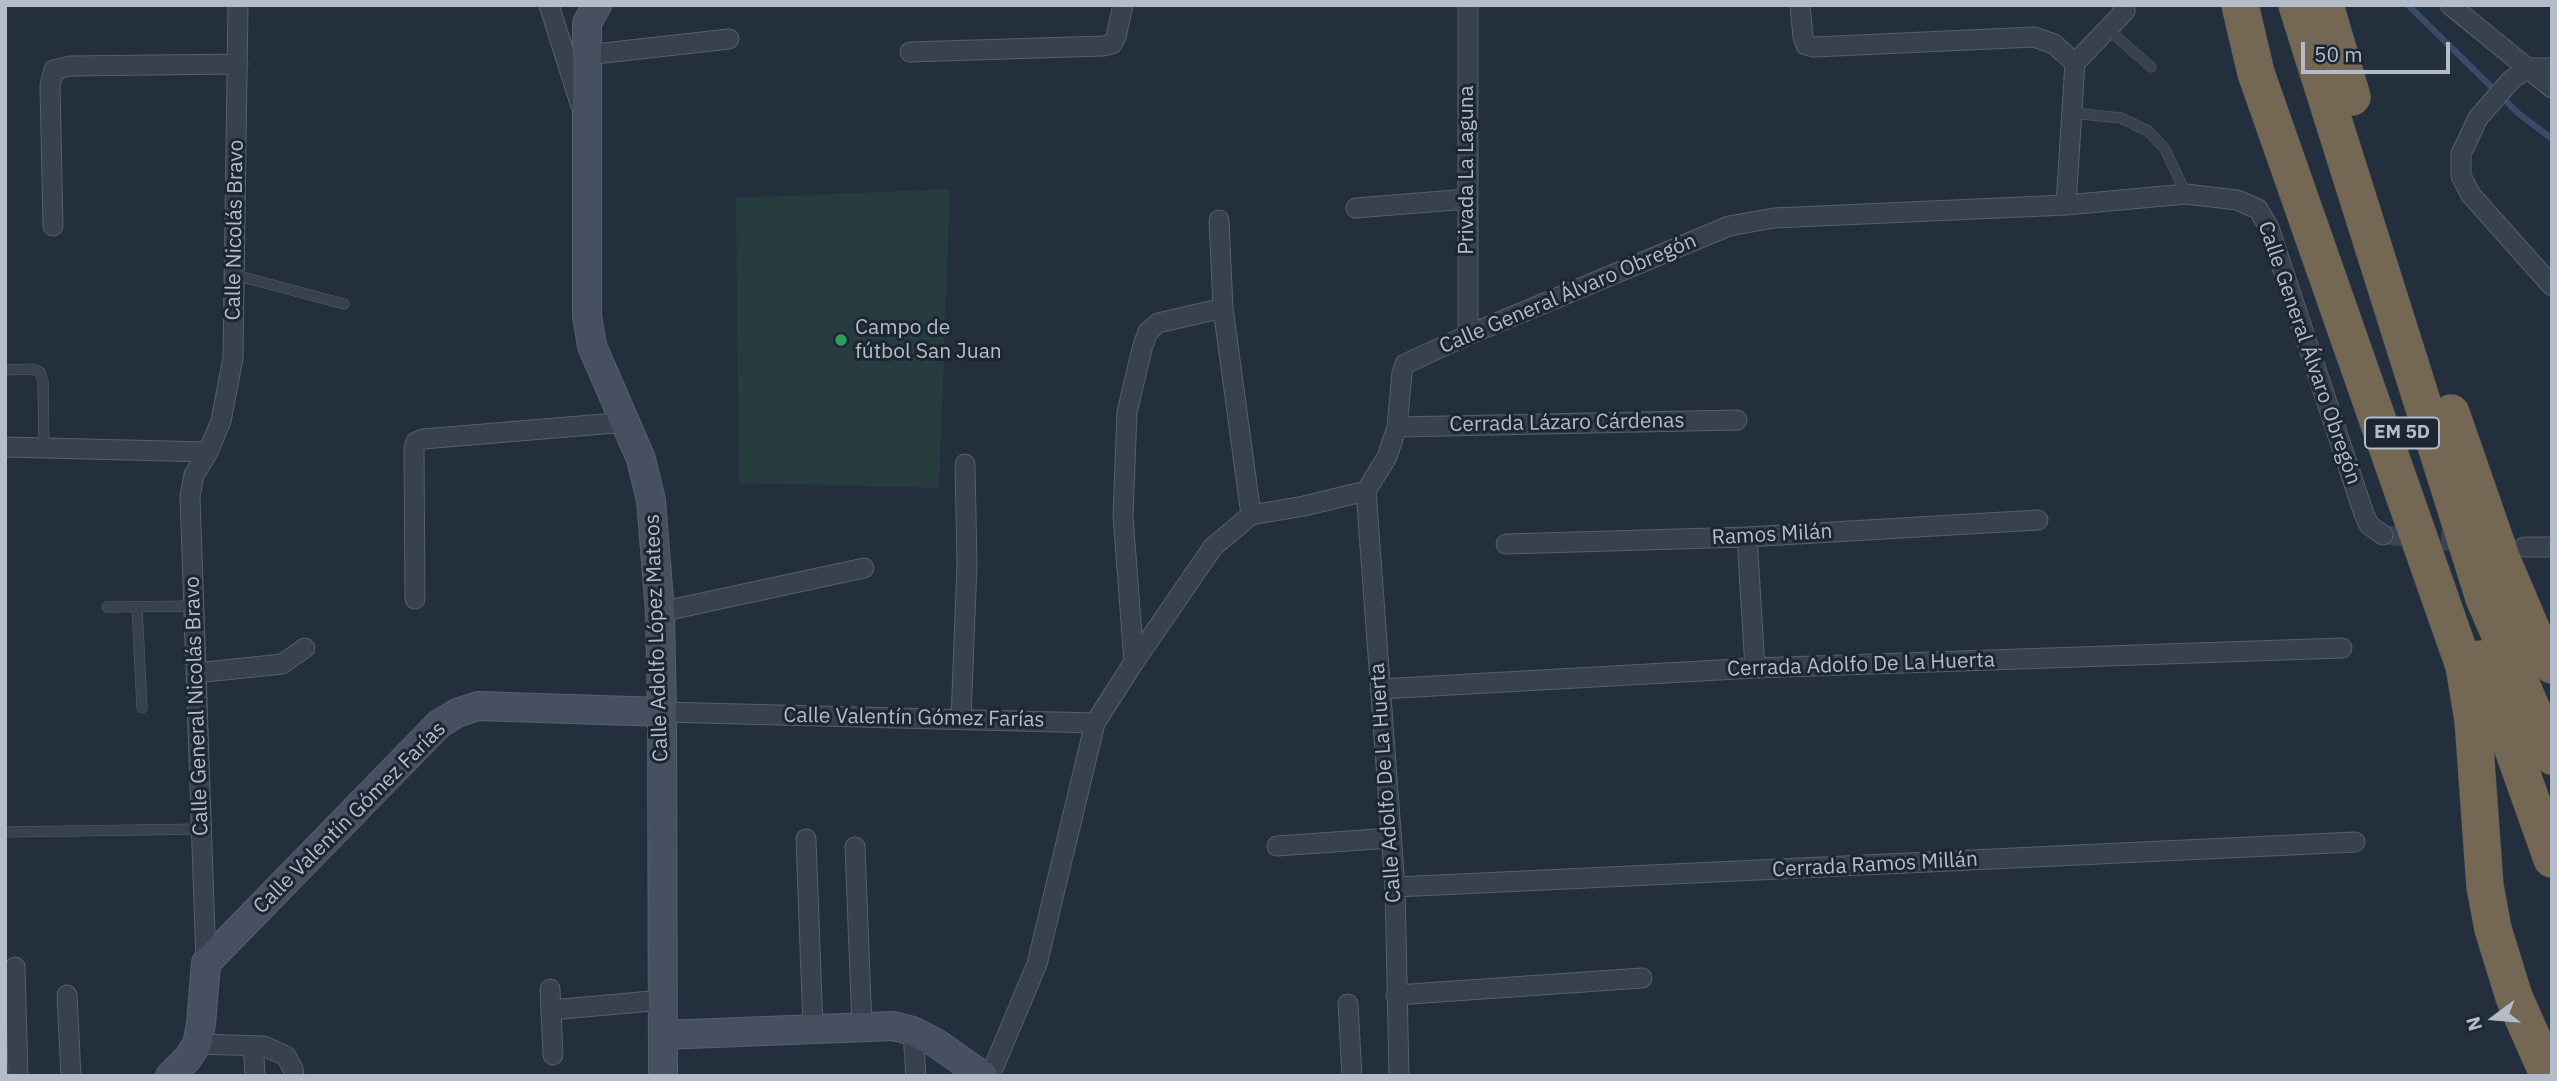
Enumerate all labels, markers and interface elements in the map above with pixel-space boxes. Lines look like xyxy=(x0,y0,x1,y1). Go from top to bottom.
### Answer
scale bar xyxy=(2305,28,2454,72)
text: 50 m xyxy=(2314,40,2363,68)
street label: Privada La Laguna xyxy=(1454,85,1480,255)
street label: Calle Nicolás Bravo xyxy=(221,139,249,321)
street label: Calle General Álvaro Obregón xyxy=(2252,218,2366,488)
street label: Calle General Álvaro Obregón xyxy=(1436,228,1700,360)
place label: Campo de fútbol San Juan xyxy=(855,315,1002,365)
marker: Campo de fútbol San Juan xyxy=(833,332,849,348)
street label: Cerrada Lázaro Cárdenas xyxy=(1449,408,1685,438)
road number: EM 5D xyxy=(2365,418,2439,448)
street label: Calle Adolfo López Mateos xyxy=(640,514,674,762)
street label: Ramos Milán xyxy=(1711,519,1833,551)
street label: Calle General Nicolás Bravo xyxy=(180,576,214,836)
street label: Cerrada Adolfo De La Huerta xyxy=(1727,648,1995,682)
street label: Calle Adolfo De La Huerta xyxy=(1365,662,1407,904)
street label: Calle Valentín Gómez Farías xyxy=(783,703,1045,733)
street label: Calle Valentín Gómez Farías xyxy=(249,717,451,919)
street label: Cerrada Ramos Millán xyxy=(1772,847,1978,883)
north arrow xyxy=(2459,983,2529,1053)
text: N xyxy=(2460,1014,2487,1034)

